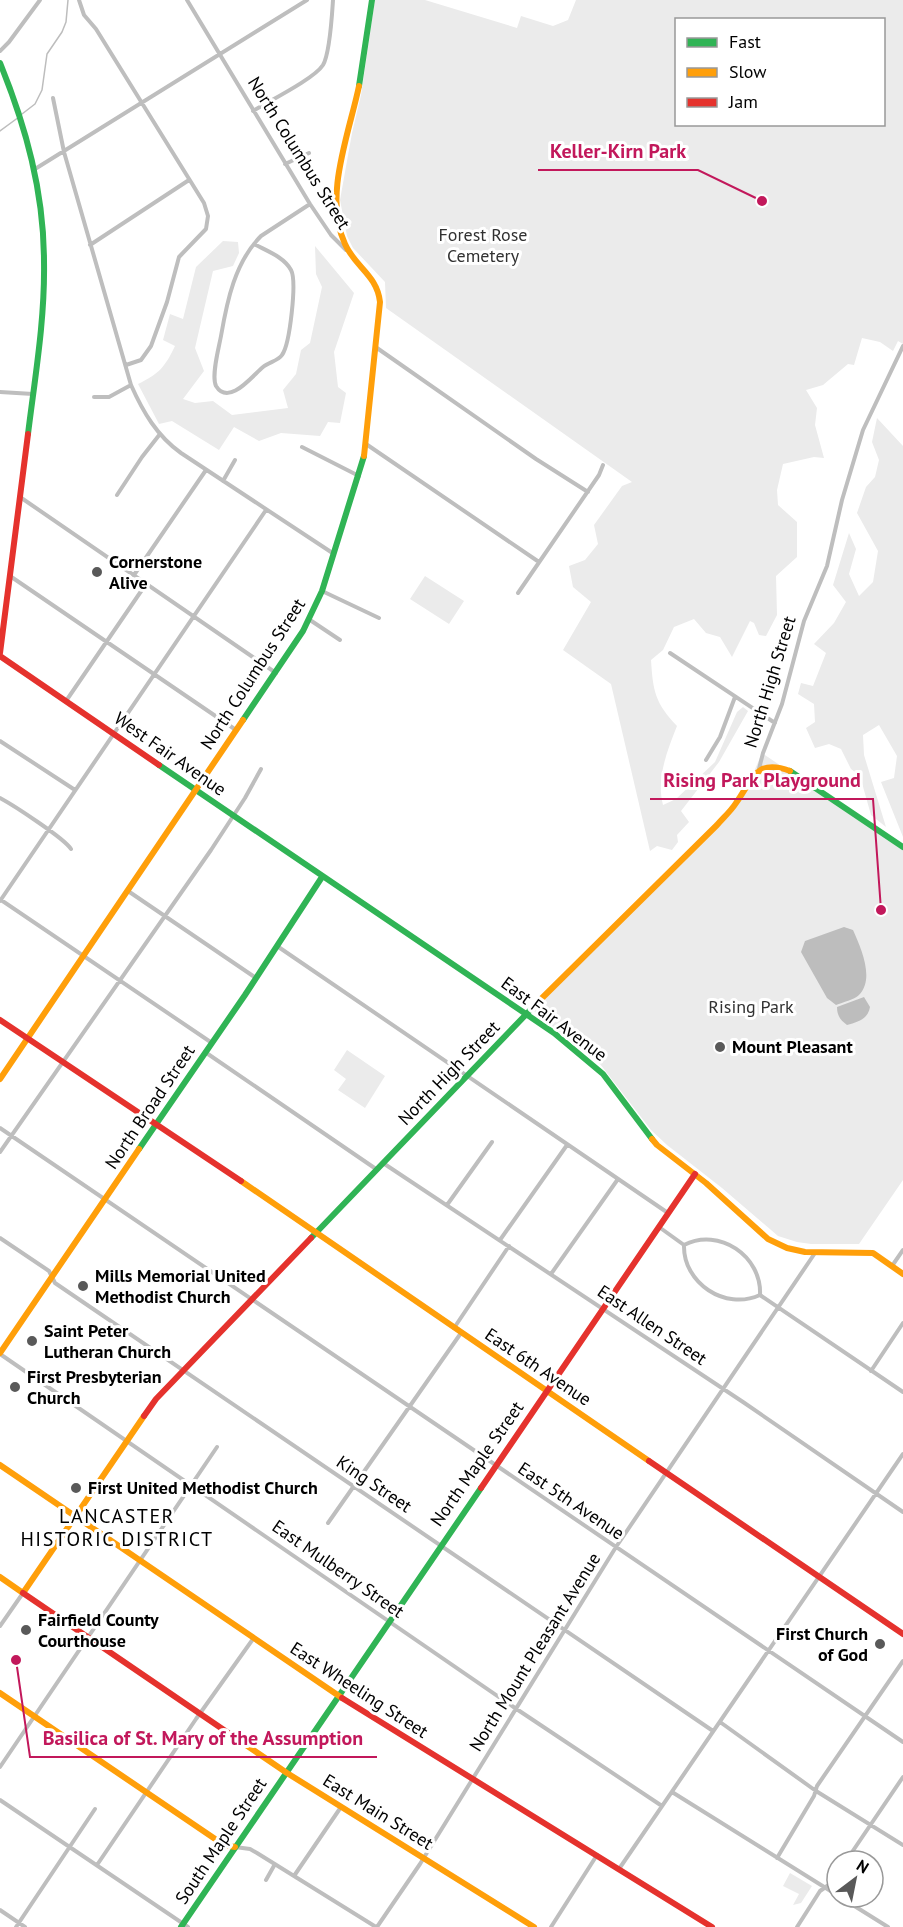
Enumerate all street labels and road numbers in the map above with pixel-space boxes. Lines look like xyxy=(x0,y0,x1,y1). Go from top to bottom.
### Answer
street label: North Columbus Street xyxy=(243,72,356,233)
street label: North Columbus Street xyxy=(195,594,310,754)
street label: North High Street xyxy=(739,613,800,750)
street label: West Fair Avenue xyxy=(110,706,231,801)
street label: East Fair Avenue xyxy=(497,971,612,1066)
street label: North High Street xyxy=(393,1016,504,1130)
street label: North Broad Street xyxy=(100,1040,200,1173)
street label: East Allen Street xyxy=(593,1279,711,1370)
street label: East 6th Avenue xyxy=(481,1323,596,1411)
street label: North Maple Street xyxy=(425,1397,528,1531)
street label: King Street xyxy=(332,1450,416,1517)
street label: East 5th Avenue xyxy=(514,1457,629,1545)
street label: East Mulberry Street xyxy=(268,1514,409,1623)
street label: North Mount Pleasant Avenue xyxy=(464,1548,605,1755)
street label: East Wheeling Street xyxy=(286,1636,433,1743)
street label: East Main Street xyxy=(319,1769,438,1855)
street label: South Maple Street xyxy=(170,1773,271,1908)

